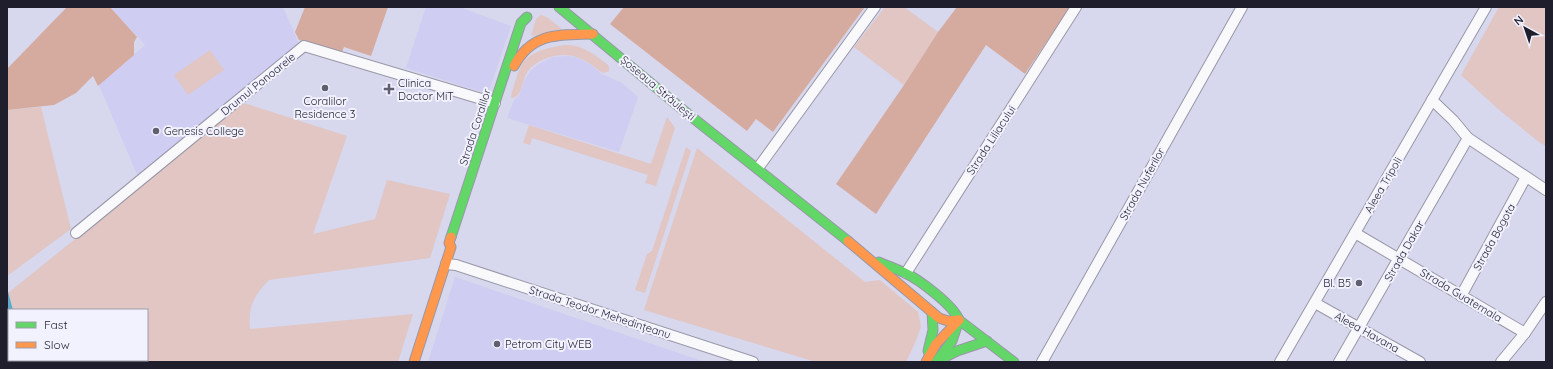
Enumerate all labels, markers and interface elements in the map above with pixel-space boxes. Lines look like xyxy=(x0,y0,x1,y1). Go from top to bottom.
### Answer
north arrow xyxy=(1505,8,1545,48)
text: N xyxy=(1511,12,1526,28)
street label: Drumul Ponoarele xyxy=(218,50,298,118)
street label: Șoseaua Străulești xyxy=(618,53,698,123)
place label: Clinica Doctor MiT xyxy=(398,76,454,103)
marker: Coralilor Residence 3 xyxy=(320,83,330,93)
marker: Clinica Doctor MiT xyxy=(383,83,395,95)
street label: Strada Coralilor xyxy=(456,86,494,167)
place label: Coralilor Residence 3 xyxy=(295,94,356,121)
street label: Strada Liliacului xyxy=(963,103,1019,177)
place label: Genesis College xyxy=(164,124,244,138)
marker: Genesis College xyxy=(151,126,161,136)
street label: Strada Nuferilor xyxy=(1116,145,1168,223)
street label: Aleea Tripoli xyxy=(1361,154,1405,216)
street label: Strada Bogota xyxy=(1470,201,1518,273)
street label: Strada Dakar xyxy=(1381,217,1428,284)
street label: Strada Guatemala xyxy=(1417,265,1505,325)
place label: Bl. B5 xyxy=(1323,276,1351,290)
marker: Bl. B5 xyxy=(1354,278,1364,288)
street label: Strada Teodor Mehedințeanu xyxy=(527,282,673,342)
legend xyxy=(8,309,148,361)
street label: Aleea Havana xyxy=(1332,309,1402,355)
text: Fast xyxy=(44,317,68,332)
text: Slow xyxy=(44,337,70,352)
place label: Petrom City WEB xyxy=(505,337,592,351)
marker: Petrom City WEB xyxy=(492,339,502,349)

